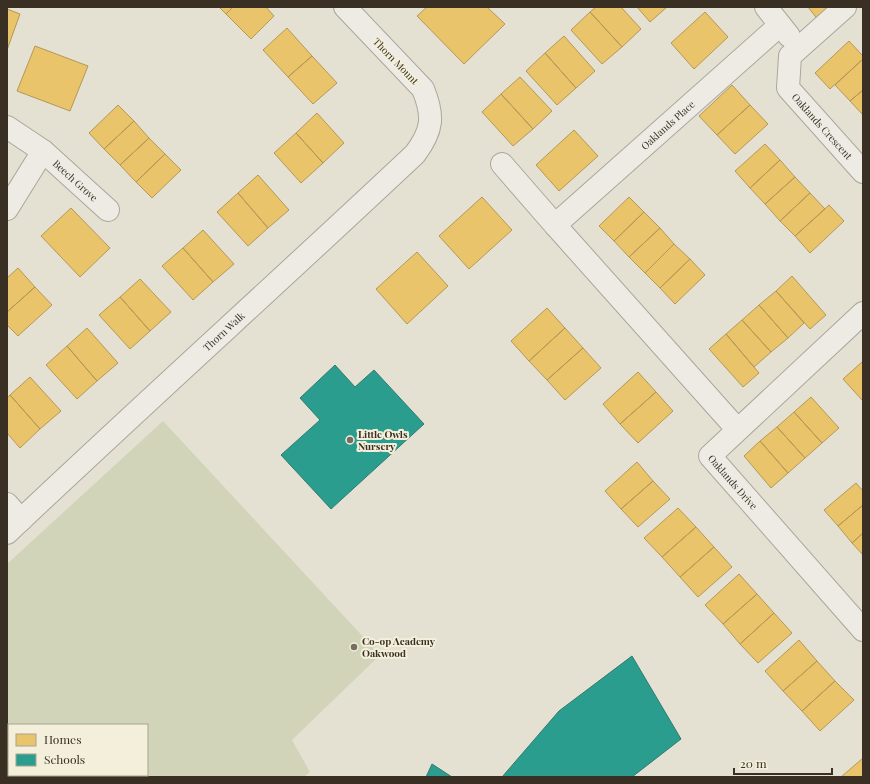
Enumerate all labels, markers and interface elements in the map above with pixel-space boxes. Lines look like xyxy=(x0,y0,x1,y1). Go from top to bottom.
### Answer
street label: Thorn Mount xyxy=(370,35,422,88)
street label: Oaklands Crescent xyxy=(789,90,856,163)
street label: Oaklands Place xyxy=(638,97,698,153)
street label: Beech Grove xyxy=(50,156,101,204)
street label: Thorn Walk xyxy=(200,308,248,354)
place label: Little Owls Nursery xyxy=(358,427,408,453)
marker: Little Owls Nursery xyxy=(345,435,355,445)
street label: Oaklands Drive xyxy=(705,452,761,512)
place label: Co-op Academy Oakwood xyxy=(362,634,436,660)
marker: Co-op Academy Oakwood xyxy=(349,642,359,652)
legend xyxy=(8,724,148,776)
text: Homes xyxy=(44,731,82,747)
scale bar xyxy=(734,750,832,776)
text: Schools xyxy=(44,751,85,767)
text: 20 m xyxy=(740,755,767,771)

